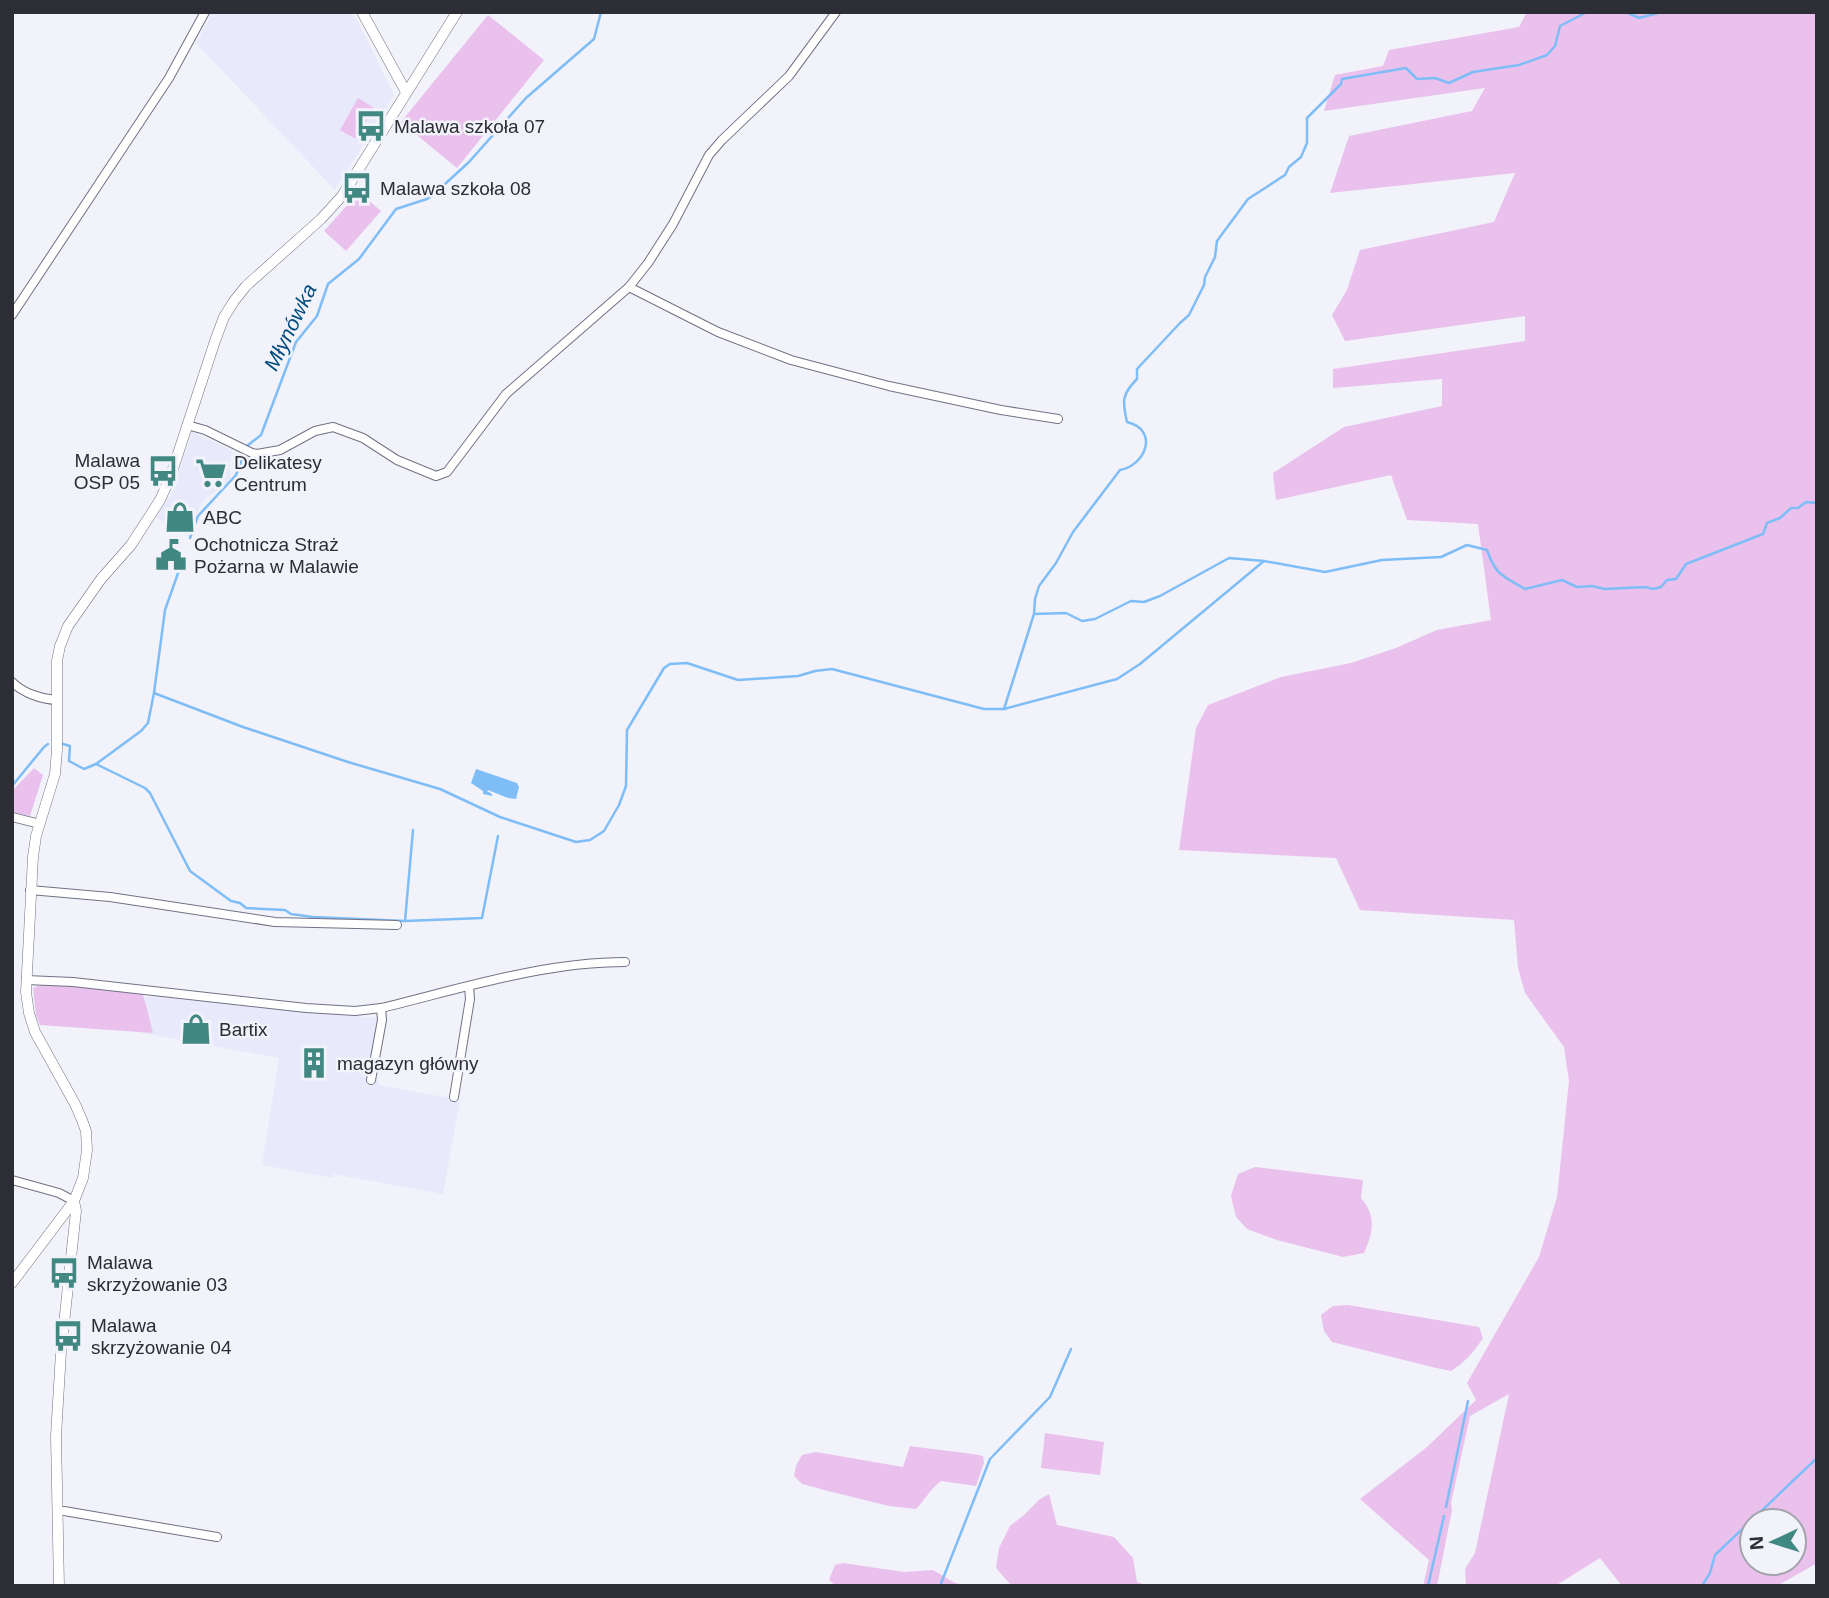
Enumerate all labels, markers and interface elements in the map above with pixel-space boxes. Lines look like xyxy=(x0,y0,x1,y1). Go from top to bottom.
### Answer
bus stop icon: Malawa szkoła 07 xyxy=(354,109,388,143)
place label: Malawa szkoła 07 xyxy=(394,116,545,137)
bus stop icon: Malawa szkoła 08 xyxy=(340,171,374,205)
place label: Malawa szkoła 08 xyxy=(380,178,531,199)
water label: Młynówka xyxy=(259,280,321,374)
place label: Malawa OSP 05 xyxy=(74,450,140,493)
place label: Delikatesy Centrum xyxy=(234,452,322,495)
bus stop icon: Malawa OSP 05 xyxy=(146,454,180,488)
supermarket icon: Delikatesy Centrum xyxy=(194,456,228,490)
shop icon: ABC xyxy=(163,500,197,534)
place label: ABC xyxy=(203,507,242,528)
place label: Ochotnicza Straż Pożarna w Malawie xyxy=(194,534,359,577)
public building icon: Ochotnicza Straż Pożarna w Malawie xyxy=(154,538,188,572)
shop icon: Bartix xyxy=(179,1012,213,1046)
place label: Bartix xyxy=(219,1019,268,1040)
building icon: magazyn główny xyxy=(297,1046,331,1080)
place label: magazyn główny xyxy=(337,1053,479,1074)
place label: Malawa skrzyżowanie 03 xyxy=(87,1252,227,1295)
bus stop icon: Malawa skrzyżowanie 03 xyxy=(47,1256,81,1290)
place label: Malawa skrzyżowanie 04 xyxy=(91,1315,232,1358)
bus stop icon: Malawa skrzyżowanie 04 xyxy=(51,1319,85,1353)
north arrow xyxy=(1738,1507,1808,1577)
text: N xyxy=(1746,1536,1767,1551)

